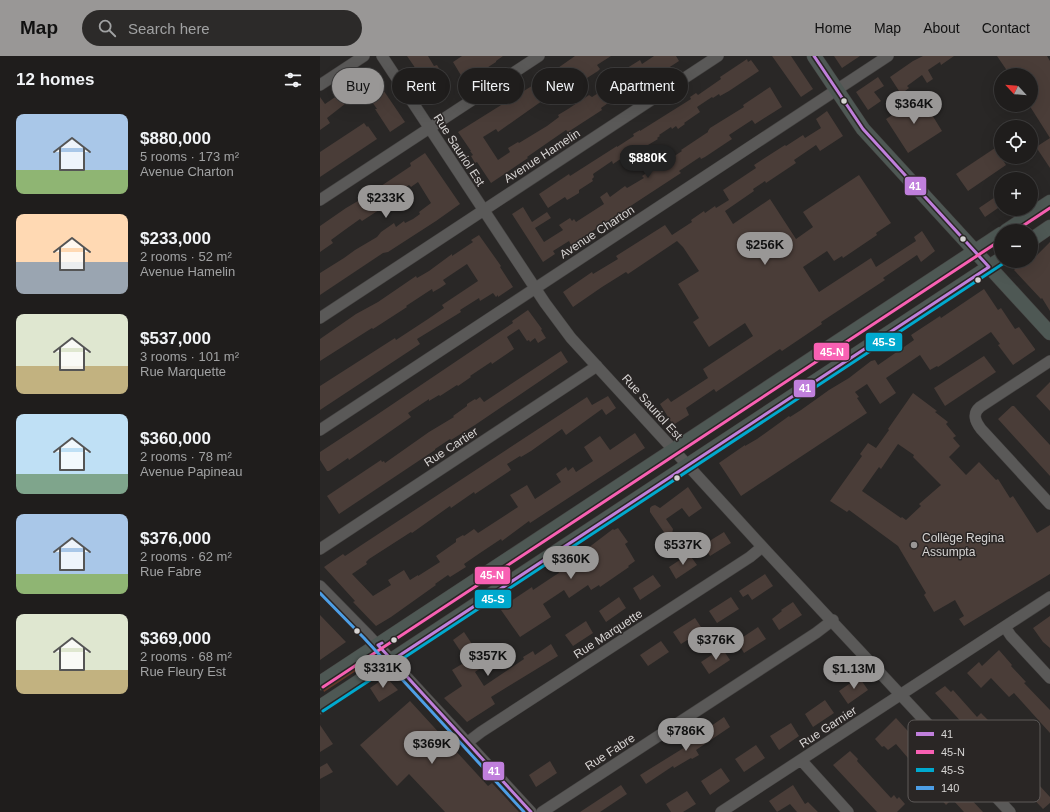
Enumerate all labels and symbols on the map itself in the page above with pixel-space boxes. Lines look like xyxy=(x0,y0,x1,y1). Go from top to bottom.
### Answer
north arrow xyxy=(994,68,1038,112)
pin: $364K xyxy=(886,91,942,125)
unlabelled marker xyxy=(839,96,849,106)
street label: Rue Sauriol Est xyxy=(430,111,488,189)
street label: Avenue Hamelin xyxy=(501,126,583,186)
pin: $880K xyxy=(620,145,676,179)
line badge: 41 xyxy=(904,176,927,196)
text: 41 xyxy=(909,180,921,192)
pin: $233K xyxy=(358,185,414,219)
street label: Avenue Charton xyxy=(557,203,637,261)
pin: $256K xyxy=(737,232,793,266)
unlabelled marker xyxy=(958,234,968,244)
unlabelled marker xyxy=(973,275,983,285)
line badge: 45-S xyxy=(865,332,903,352)
text: 45-S xyxy=(872,336,896,348)
line badge: 45-N xyxy=(813,342,850,361)
text: 45-N xyxy=(820,346,844,358)
street label: Rue Sauriol Est xyxy=(619,371,686,443)
line badge: 41 xyxy=(793,379,816,398)
text: 41 xyxy=(799,382,811,394)
street label: Rue Cartier xyxy=(421,424,481,470)
unlabelled marker xyxy=(672,473,682,483)
place label: Collège Regina Assumpta xyxy=(922,531,1004,559)
pin: $537K xyxy=(655,532,711,566)
marker: Collège Regina Assumpta xyxy=(909,540,919,550)
pin: $360K xyxy=(543,546,599,580)
line badge: 45-N xyxy=(474,566,511,585)
text: 45-N xyxy=(480,569,504,581)
line badge: 45-S xyxy=(474,589,512,609)
text: 45-S xyxy=(481,593,505,605)
street label: Rue Marquette xyxy=(571,606,645,661)
unlabelled marker xyxy=(352,626,362,636)
pin: $376K xyxy=(688,627,744,661)
unlabelled marker xyxy=(389,635,399,645)
pin: $357K xyxy=(460,643,516,677)
pin: $331K xyxy=(355,655,411,689)
pin: $1.13M xyxy=(821,656,887,690)
street label: Rue Garnier xyxy=(797,703,859,751)
pin: $786K xyxy=(658,718,714,752)
legend xyxy=(908,720,1040,802)
text: 41 xyxy=(941,728,953,740)
pin: $369K xyxy=(404,731,460,765)
street label: Rue Fabre xyxy=(582,731,638,773)
text: 45-N xyxy=(941,746,965,758)
line badge: 41 xyxy=(482,761,505,781)
text: 45-S xyxy=(941,764,964,776)
text: 41 xyxy=(488,765,500,777)
text: 140 xyxy=(941,782,959,794)

